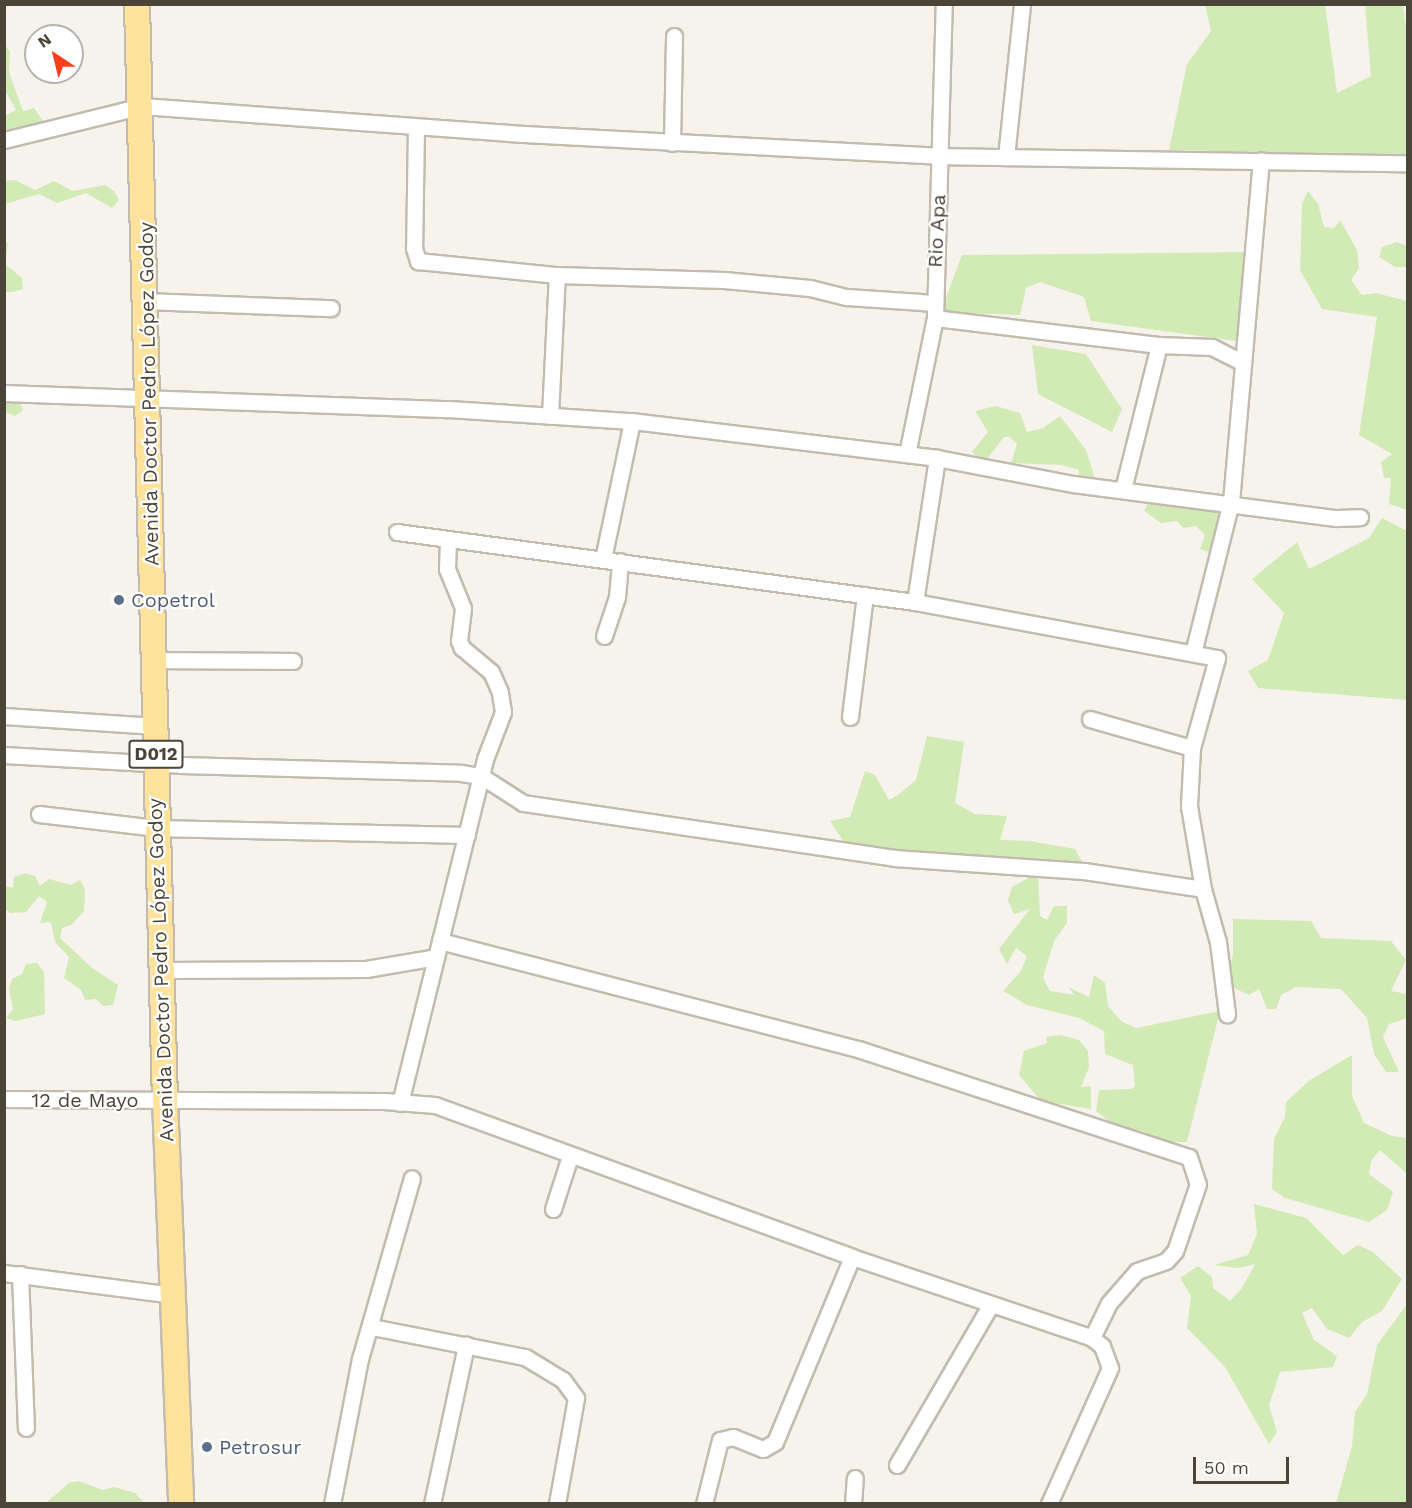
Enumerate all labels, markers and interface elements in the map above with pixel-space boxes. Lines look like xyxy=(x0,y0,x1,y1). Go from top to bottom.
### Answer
north arrow xyxy=(24,24,84,84)
text: N xyxy=(34,29,55,52)
street label: Rio Apa xyxy=(923,193,951,269)
street label: Avenida Doctor Pedro López Godoy xyxy=(134,221,164,567)
place label: Copetrol xyxy=(131,588,215,612)
marker: Copetrol xyxy=(112,593,126,607)
road number: D012 xyxy=(128,739,184,769)
street label: Avenida Doctor Pedro López Godoy xyxy=(143,797,179,1143)
street label: 12 de Mayo xyxy=(31,1088,139,1112)
place label: Petrosur xyxy=(219,1435,302,1459)
marker: Petrosur xyxy=(200,1440,214,1454)
scale bar xyxy=(1196,1445,1292,1483)
text: 50 m xyxy=(1204,1457,1249,1478)

